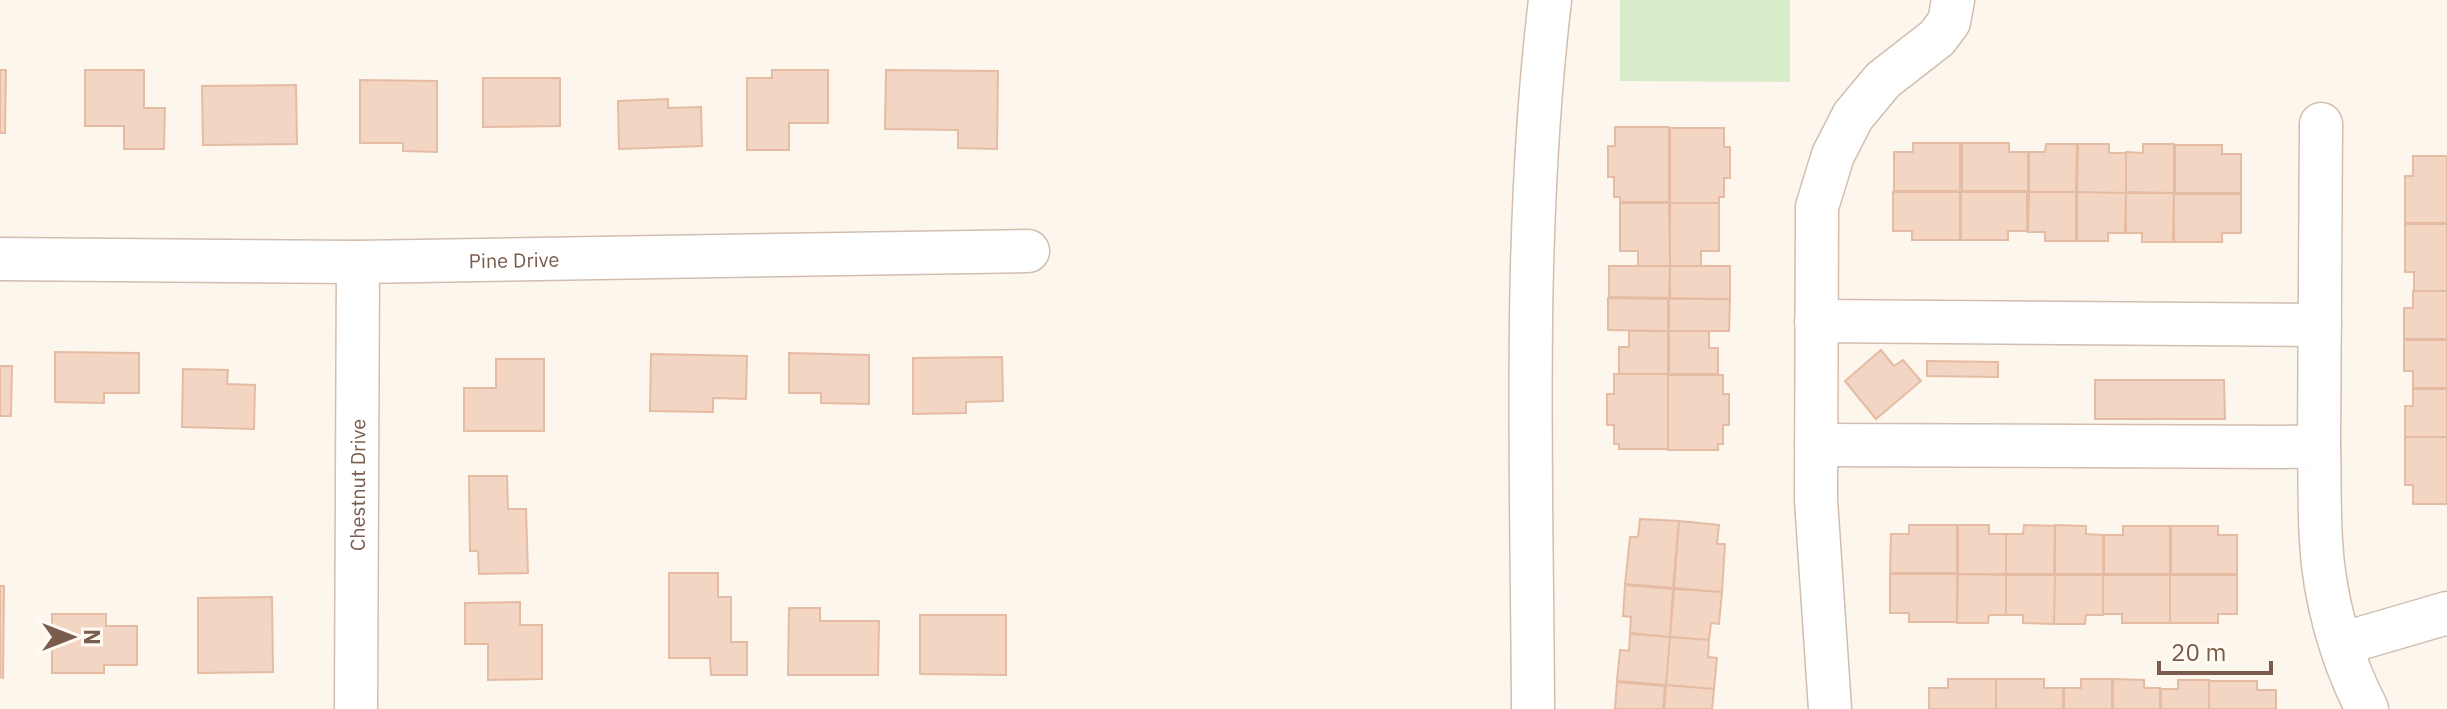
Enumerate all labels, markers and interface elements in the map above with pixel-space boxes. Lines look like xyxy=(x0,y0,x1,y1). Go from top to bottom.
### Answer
street label: Pine Drive xyxy=(468,245,560,274)
street label: Chestnut Drive xyxy=(343,419,371,551)
north arrow xyxy=(32,597,112,677)
scale bar xyxy=(2159,625,2271,675)
text: N xyxy=(78,629,107,645)
text: 20 m xyxy=(2171,636,2226,668)

